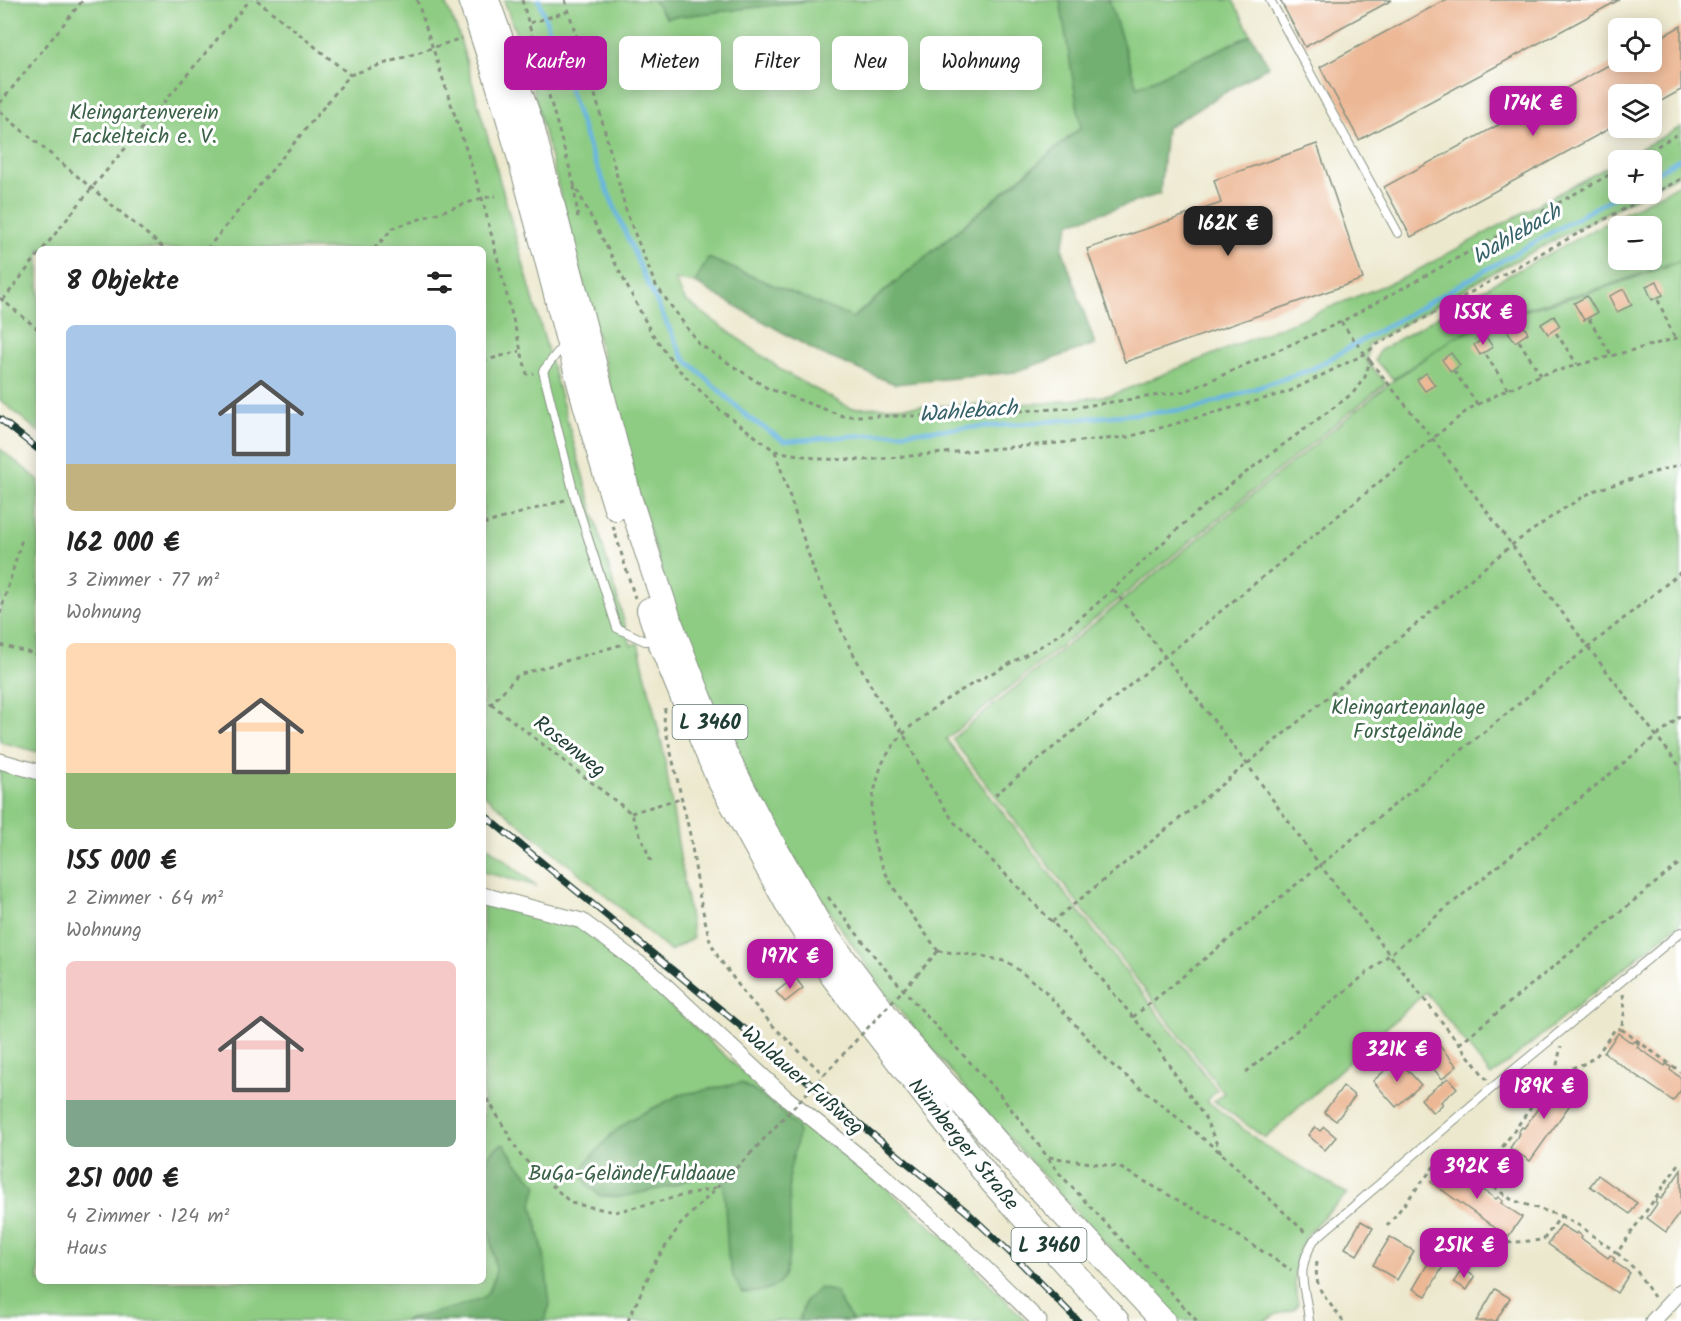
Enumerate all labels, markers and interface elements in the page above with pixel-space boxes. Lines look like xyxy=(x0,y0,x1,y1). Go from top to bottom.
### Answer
map controls xyxy=(1608,18,1662,270)
button: locate xyxy=(1608,18,1662,72)
chip: Kaufen xyxy=(504,36,607,90)
chip: Mieten xyxy=(619,36,721,90)
chip: Filter xyxy=(733,36,820,90)
chip: Neu xyxy=(832,36,908,90)
chip: Wohnung xyxy=(920,36,1042,90)
button: layers xyxy=(1608,84,1662,138)
pin: 174K € xyxy=(1484,86,1582,137)
text: 174K € xyxy=(1504,89,1562,121)
park label: Kleingartenverein Fackelteich e. V. xyxy=(69,97,219,154)
button: + xyxy=(1608,150,1662,204)
water label: Wahlebach xyxy=(1466,194,1570,275)
pin: 162K € xyxy=(1179,206,1277,257)
text: 162K € xyxy=(1198,209,1258,241)
button: − xyxy=(1608,216,1662,270)
text: 8 Objekte xyxy=(66,261,179,303)
icon: filters xyxy=(423,266,456,299)
pin: 155K € xyxy=(1434,295,1532,346)
text: 155K € xyxy=(1454,298,1512,330)
icon: home xyxy=(207,364,315,472)
water label: Wahlebach xyxy=(918,391,1021,433)
text: 162 000 € xyxy=(66,523,180,565)
text: 3 Zimmer · 77 m² xyxy=(66,565,219,597)
text: Wohnung xyxy=(66,597,142,629)
icon: home xyxy=(207,682,315,790)
park label: Kleingartenanlage Forstgelände xyxy=(1331,692,1486,749)
road number: L 3460 xyxy=(672,705,748,739)
street label: Rosenweg xyxy=(525,708,613,786)
text: 155 000 € xyxy=(66,841,177,883)
text: 2 Zimmer · 64 m² xyxy=(66,883,223,915)
text: Wohnung xyxy=(66,915,142,947)
pin: 197K € xyxy=(741,939,839,990)
text: 197K € xyxy=(761,942,819,974)
icon: home xyxy=(207,1000,315,1108)
street label: Waldauer Fußweg xyxy=(733,1018,871,1144)
pin: 321K € xyxy=(1348,1032,1446,1083)
text: 321K € xyxy=(1366,1035,1428,1067)
pin: 189K € xyxy=(1495,1069,1593,1120)
street label: Nürnberger Straße xyxy=(899,1071,1027,1219)
text: 189K € xyxy=(1514,1072,1574,1104)
pin: 392K € xyxy=(1428,1149,1526,1200)
text: 392K € xyxy=(1444,1152,1510,1184)
park label: BuGa-Gelände/Fuldaaue xyxy=(528,1158,736,1191)
text: 251 000 € xyxy=(66,1159,179,1201)
text: 4 Zimmer · 124 m² xyxy=(66,1201,229,1233)
road number: L 3460 xyxy=(1012,1228,1086,1262)
pin: 251K € xyxy=(1415,1228,1513,1279)
text: 251K € xyxy=(1434,1231,1494,1263)
text: Haus xyxy=(66,1233,107,1265)

